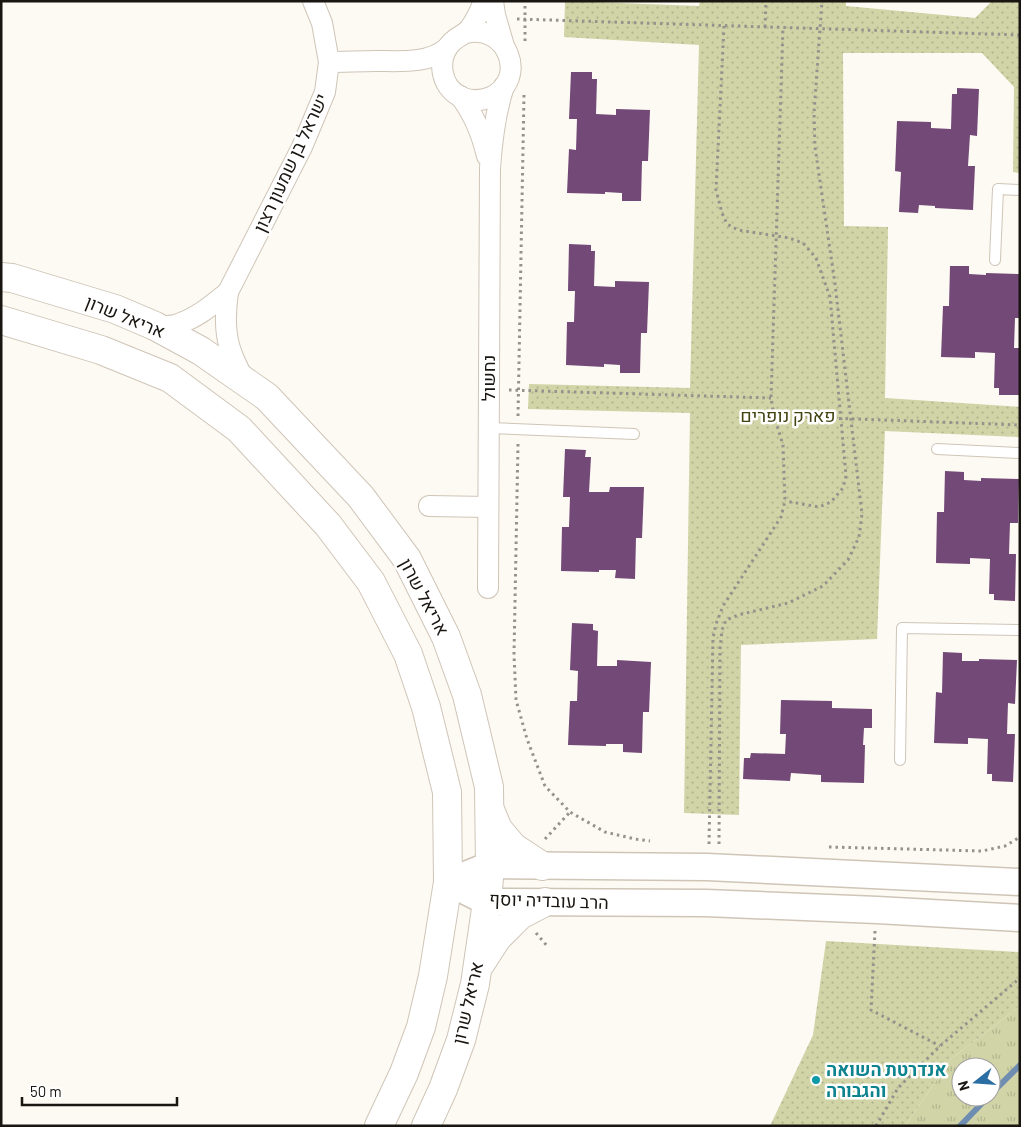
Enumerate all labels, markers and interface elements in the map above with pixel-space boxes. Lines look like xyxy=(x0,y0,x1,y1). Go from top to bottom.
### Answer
street label: ישראל בן שמעון רצון xyxy=(248,90,332,235)
street label: אריאל שרון xyxy=(82,290,168,342)
street label: נחשול xyxy=(477,355,499,401)
park label: פארק נופרים xyxy=(740,404,836,426)
street label: אריאל שרון xyxy=(395,554,454,639)
street label: הרב עובדיה יוסף xyxy=(489,887,609,913)
street label: אריאל שרון xyxy=(447,959,487,1046)
north arrow xyxy=(951,1057,1001,1107)
place label: אנדרטת השואה והגבורה xyxy=(826,1058,947,1101)
scale bar xyxy=(22,1074,178,1106)
marker: אנדרטת השואה והגבורה xyxy=(810,1074,822,1086)
text: N xyxy=(954,1079,973,1093)
text: 50 m xyxy=(30,1082,62,1100)

